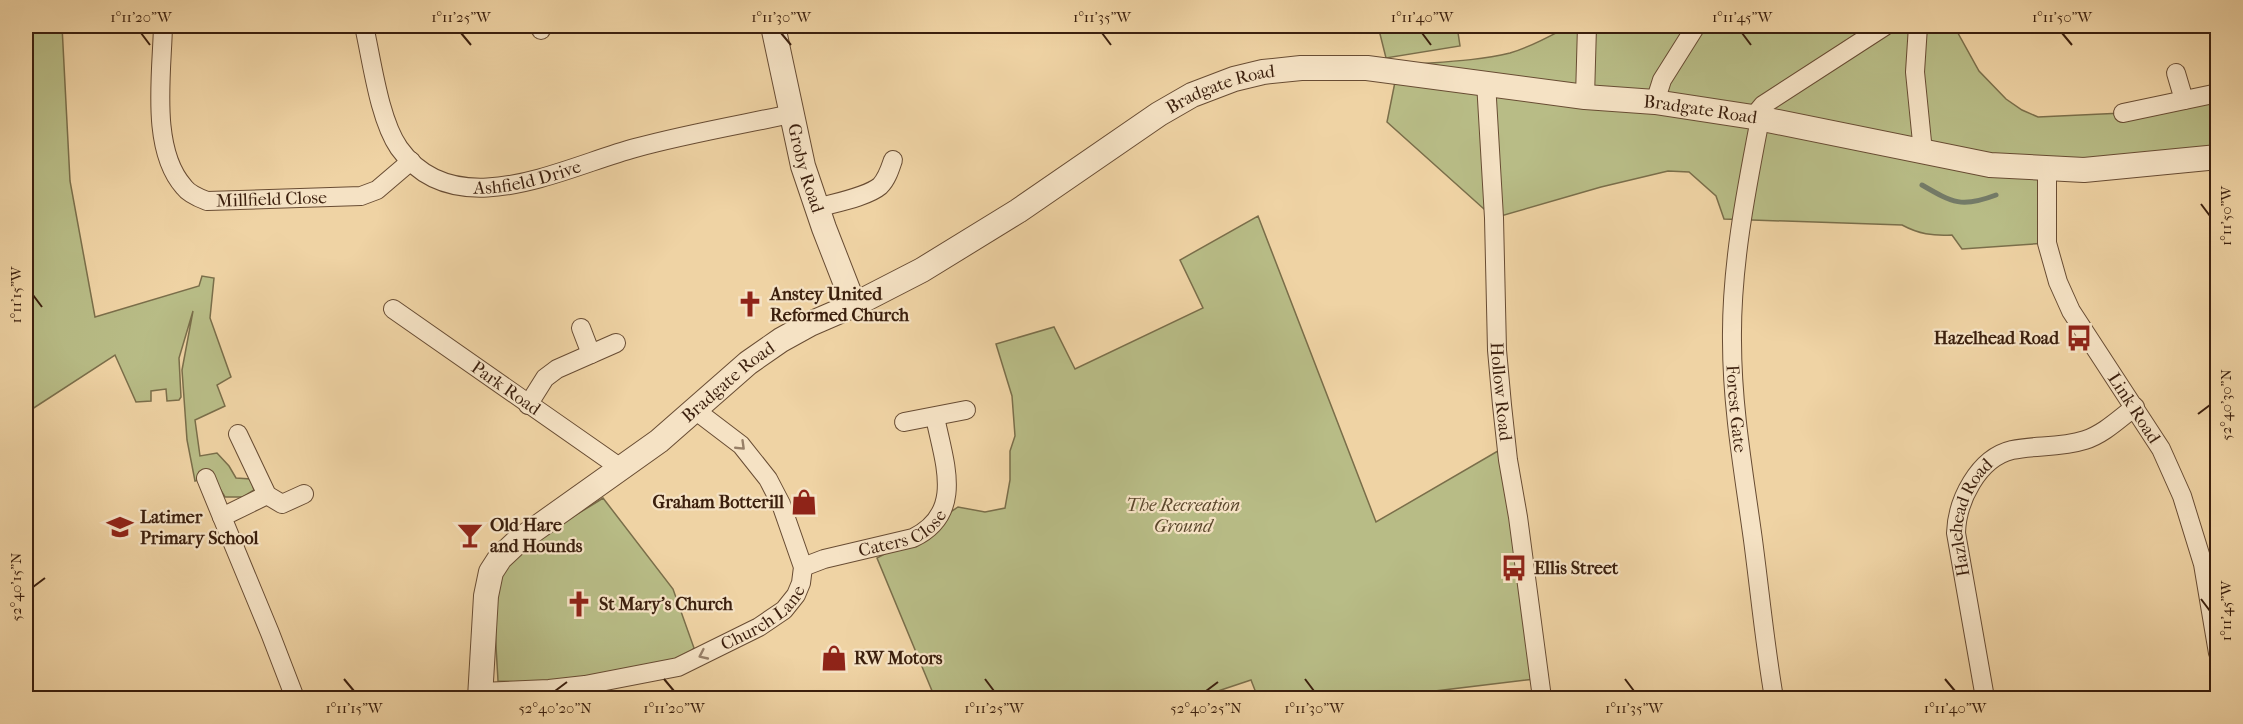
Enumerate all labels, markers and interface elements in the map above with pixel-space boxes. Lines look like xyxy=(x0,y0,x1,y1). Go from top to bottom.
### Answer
text: 1°11'20"W xyxy=(110,8,173,26)
text: 1°11'25"W xyxy=(431,8,492,26)
text: 1°11'30"W xyxy=(751,8,812,26)
text: 1°11'35"W xyxy=(1073,8,1132,26)
text: 1°11'40"W xyxy=(1391,8,1454,26)
text: 1°11'45"W xyxy=(1712,8,1773,26)
text: 1°11'50"W xyxy=(2032,8,2093,26)
street label: Bradgate Road xyxy=(1162,60,1276,118)
street label: Bradgate Road xyxy=(1643,91,1759,128)
street label: Groby Road xyxy=(784,122,829,216)
street label: Ashfield Drive xyxy=(472,156,584,198)
text: 1°11'50"W xyxy=(2217,185,2235,246)
street label: Millfield Close xyxy=(216,187,327,211)
text: 1°11'15"W xyxy=(7,265,25,324)
place label: Anstey United Reformed Church xyxy=(769,284,910,326)
church icon: Anstey United Reformed Church xyxy=(735,289,765,319)
bus stop icon: Hazelhead Road xyxy=(2064,323,2094,353)
place label: Hazelhead Road xyxy=(1934,328,2060,349)
street label: Bradgate Road xyxy=(677,337,779,427)
street label: Hollow Road xyxy=(1486,342,1516,442)
street label: Park Road xyxy=(467,357,545,420)
street label: Forest Gate xyxy=(1722,364,1751,454)
street label: Link Road xyxy=(2104,369,2165,447)
text: 52°40'30"N xyxy=(2217,369,2235,441)
one-way arrow xyxy=(733,439,744,450)
street label: Hazlehead Road xyxy=(1945,454,1997,578)
shop icon: Graham Botterill xyxy=(789,487,819,517)
place label: Graham Botterill xyxy=(653,492,785,513)
park label: The Recreation Ground xyxy=(1126,495,1240,537)
street label: Caters Close xyxy=(856,506,951,561)
place label: Latimer Primary School xyxy=(140,507,260,549)
school or university icon: Latimer Primary School xyxy=(105,512,135,542)
place label: Old Hare and Hounds xyxy=(490,515,583,557)
bar icon: Old Hare and Hounds xyxy=(455,520,485,550)
text: 52°40'15"N xyxy=(7,552,25,622)
bus stop icon: Ellis Street xyxy=(1499,553,1529,583)
place label: Ellis Street xyxy=(1534,558,1619,579)
text: 1°11'45"W xyxy=(2217,580,2235,641)
street label: Church Lane xyxy=(717,582,809,655)
church icon: St Mary's Church xyxy=(564,589,594,619)
place label: St Mary's Church xyxy=(599,594,734,615)
shop icon: RW Motors xyxy=(819,643,849,673)
one-way arrow xyxy=(698,647,709,659)
place label: RW Motors xyxy=(854,648,943,669)
text: 1°11'15"W xyxy=(325,699,384,717)
text: 52°40'20"N xyxy=(518,699,592,717)
text: 1°11'20"W xyxy=(643,699,706,717)
text: 1°11'25"W xyxy=(964,699,1025,717)
text: 52°40'25"N xyxy=(1170,699,1242,717)
text: 1°11'30"W xyxy=(1284,699,1345,717)
text: 1°11'35"W xyxy=(1605,699,1664,717)
text: 1°11'40"W xyxy=(1924,699,1987,717)

